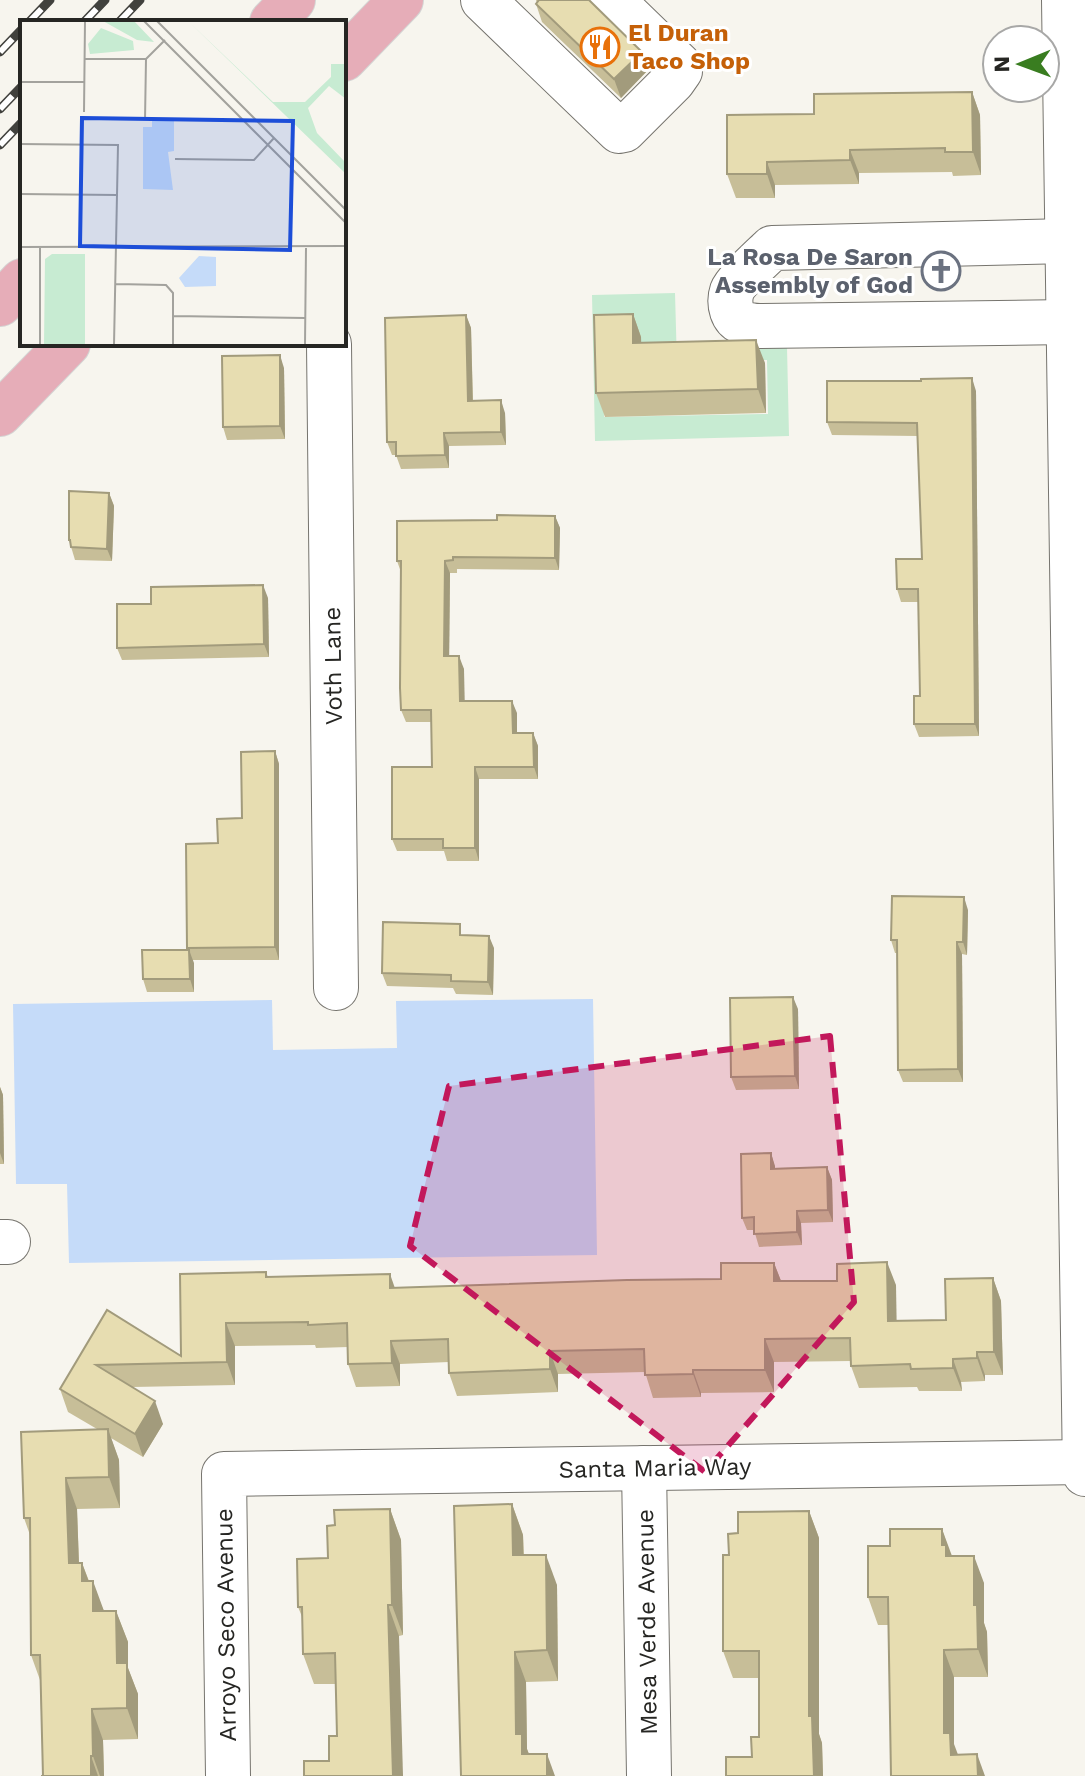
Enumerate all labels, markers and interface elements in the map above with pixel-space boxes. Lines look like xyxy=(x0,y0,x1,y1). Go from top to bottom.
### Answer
place label: El Duran Taco Shop xyxy=(628,19,750,75)
inset map xyxy=(20,20,346,346)
north arrow xyxy=(981,24,1061,104)
restaurant icon: El Duran Taco Shop xyxy=(579,26,621,68)
text: N xyxy=(989,56,1014,73)
place label: La Rosa De Saron Assembly of God xyxy=(707,243,913,299)
church icon: La Rosa De Saron Assembly of God xyxy=(920,250,962,292)
street label: Voth Lane xyxy=(318,607,348,725)
street label: Santa Maria Way xyxy=(558,1452,752,1484)
street label: Arroyo Seco Avenue xyxy=(210,1508,242,1742)
street label: Mesa Verde Avenue xyxy=(631,1509,663,1735)

